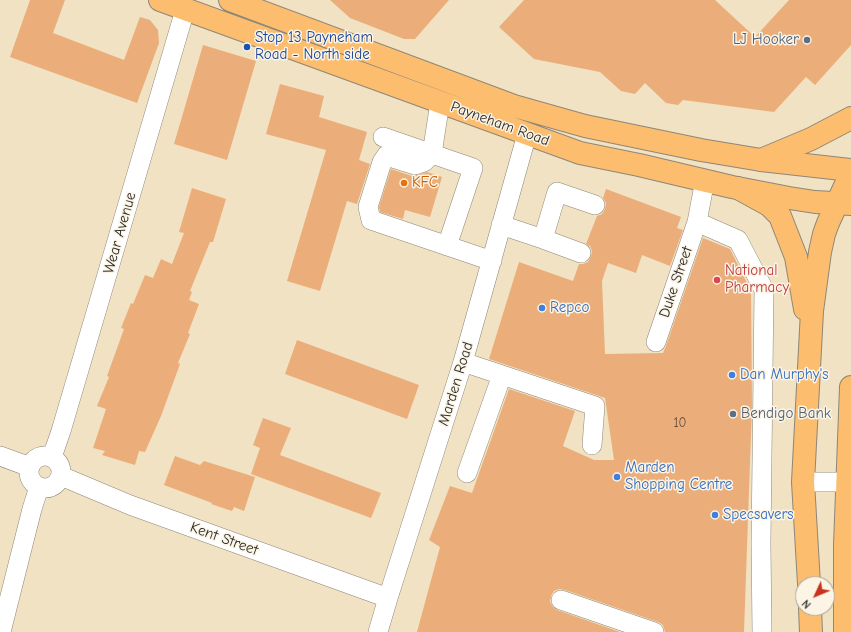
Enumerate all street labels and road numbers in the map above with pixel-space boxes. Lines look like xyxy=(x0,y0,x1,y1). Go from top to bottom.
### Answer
street label: Payneham Road xyxy=(448,98,552,150)
street label: Wear Avenue xyxy=(100,190,140,276)
street label: Duke Street xyxy=(655,244,697,320)
street label: Marden Road xyxy=(435,340,477,428)
street label: Kent Street xyxy=(188,518,260,560)

